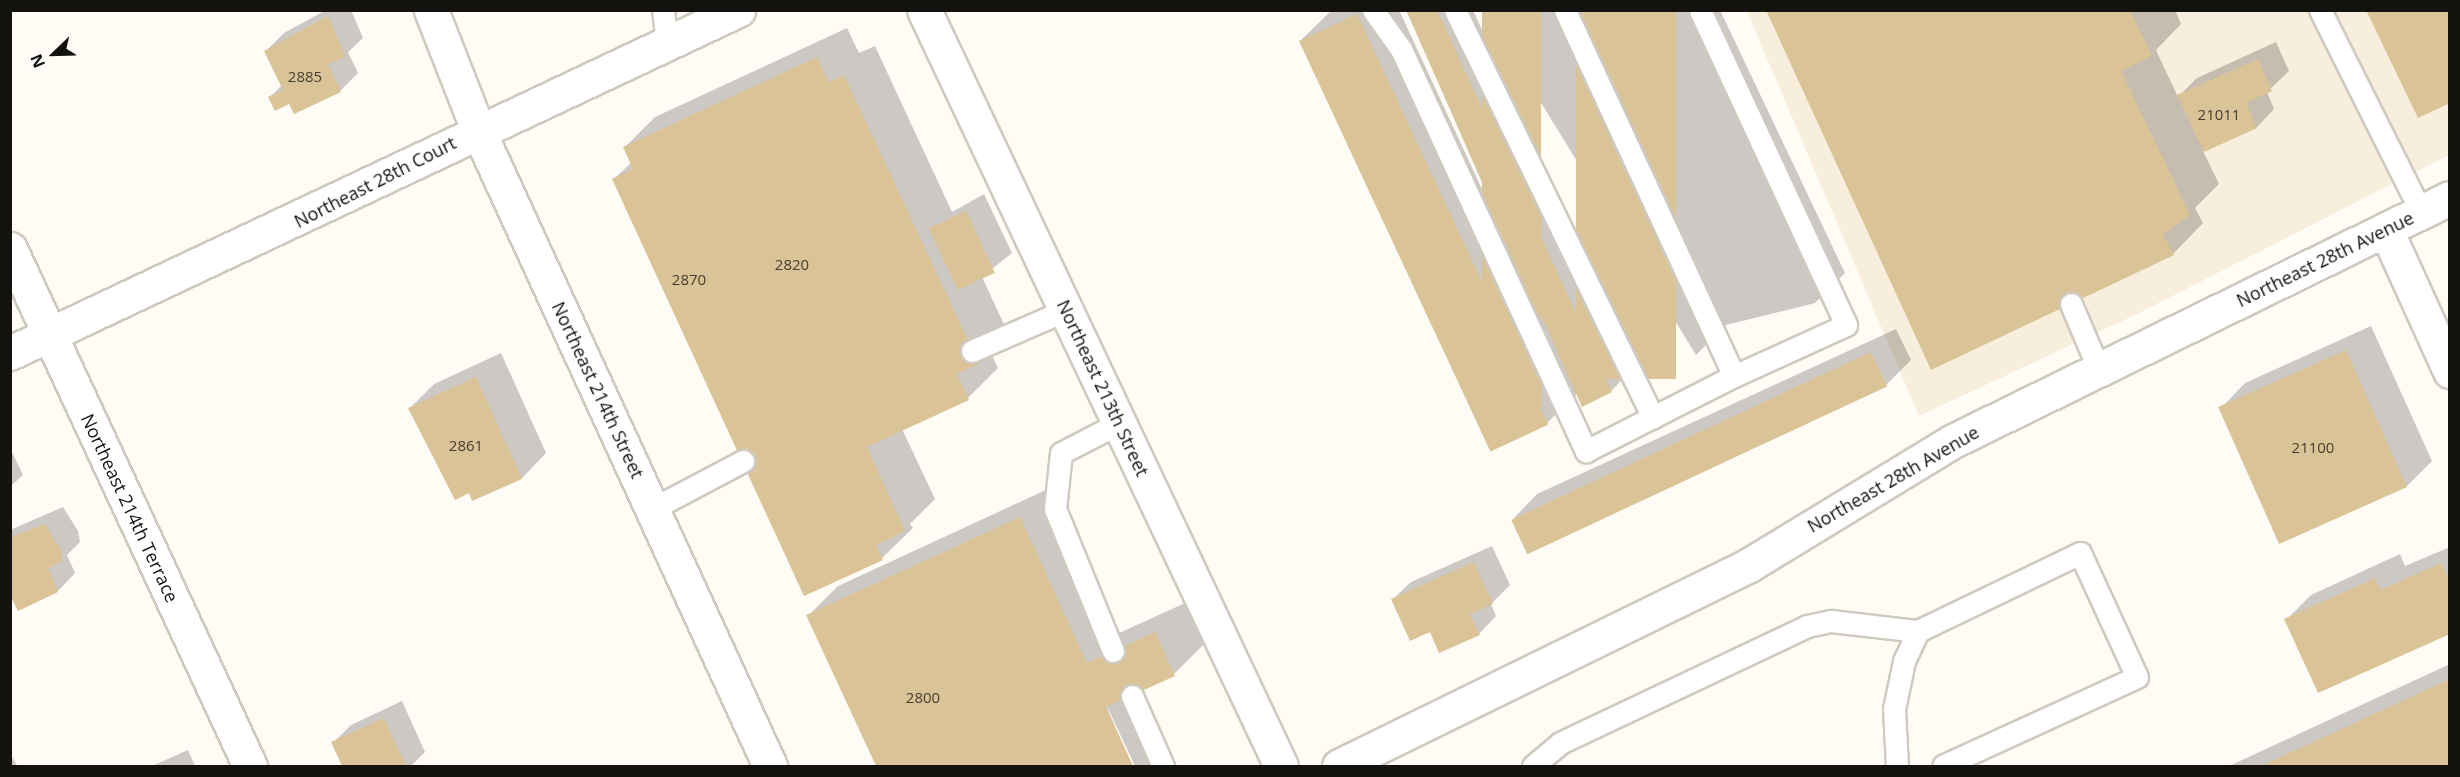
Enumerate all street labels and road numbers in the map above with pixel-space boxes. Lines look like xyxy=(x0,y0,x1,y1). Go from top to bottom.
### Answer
street label: Northeast 28th Court xyxy=(291,132,459,232)
street label: Northeast 28th Avenue xyxy=(2233,207,2417,311)
street label: Northeast 213th Street xyxy=(1053,296,1153,480)
street label: Northeast 214th Street xyxy=(548,298,648,482)
street label: Northeast 214th Terrace xyxy=(77,410,183,606)
street label: Northeast 28th Avenue xyxy=(1803,421,1983,537)

